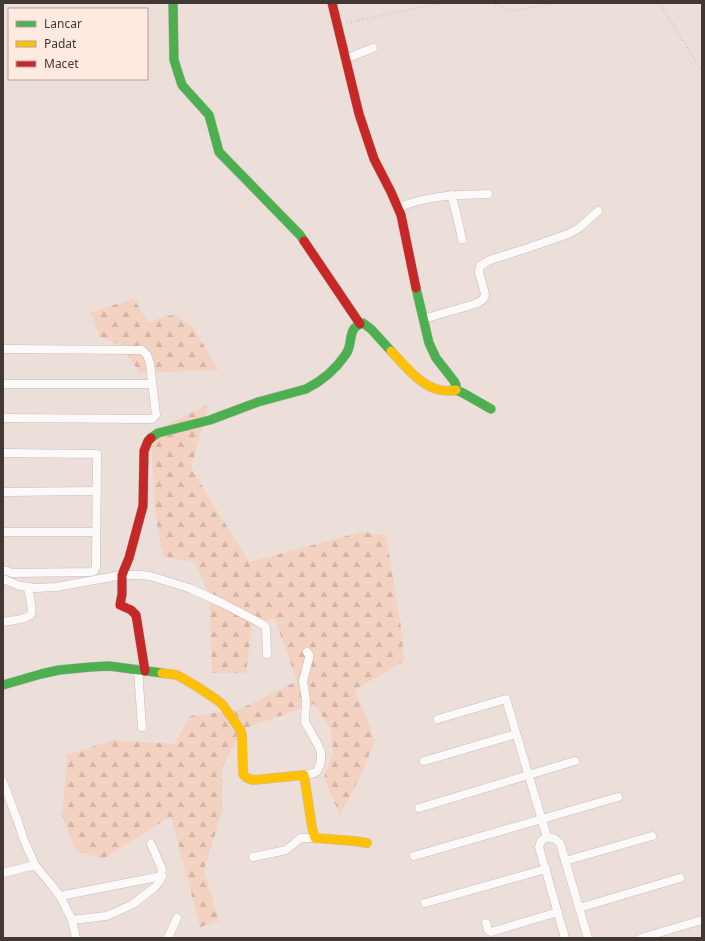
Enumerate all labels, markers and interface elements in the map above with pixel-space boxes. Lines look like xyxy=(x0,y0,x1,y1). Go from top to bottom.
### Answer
legend xyxy=(8,8,148,80)
text: Lancar xyxy=(44,15,82,32)
text: Padat xyxy=(44,35,77,52)
text: Macet xyxy=(44,55,79,72)

